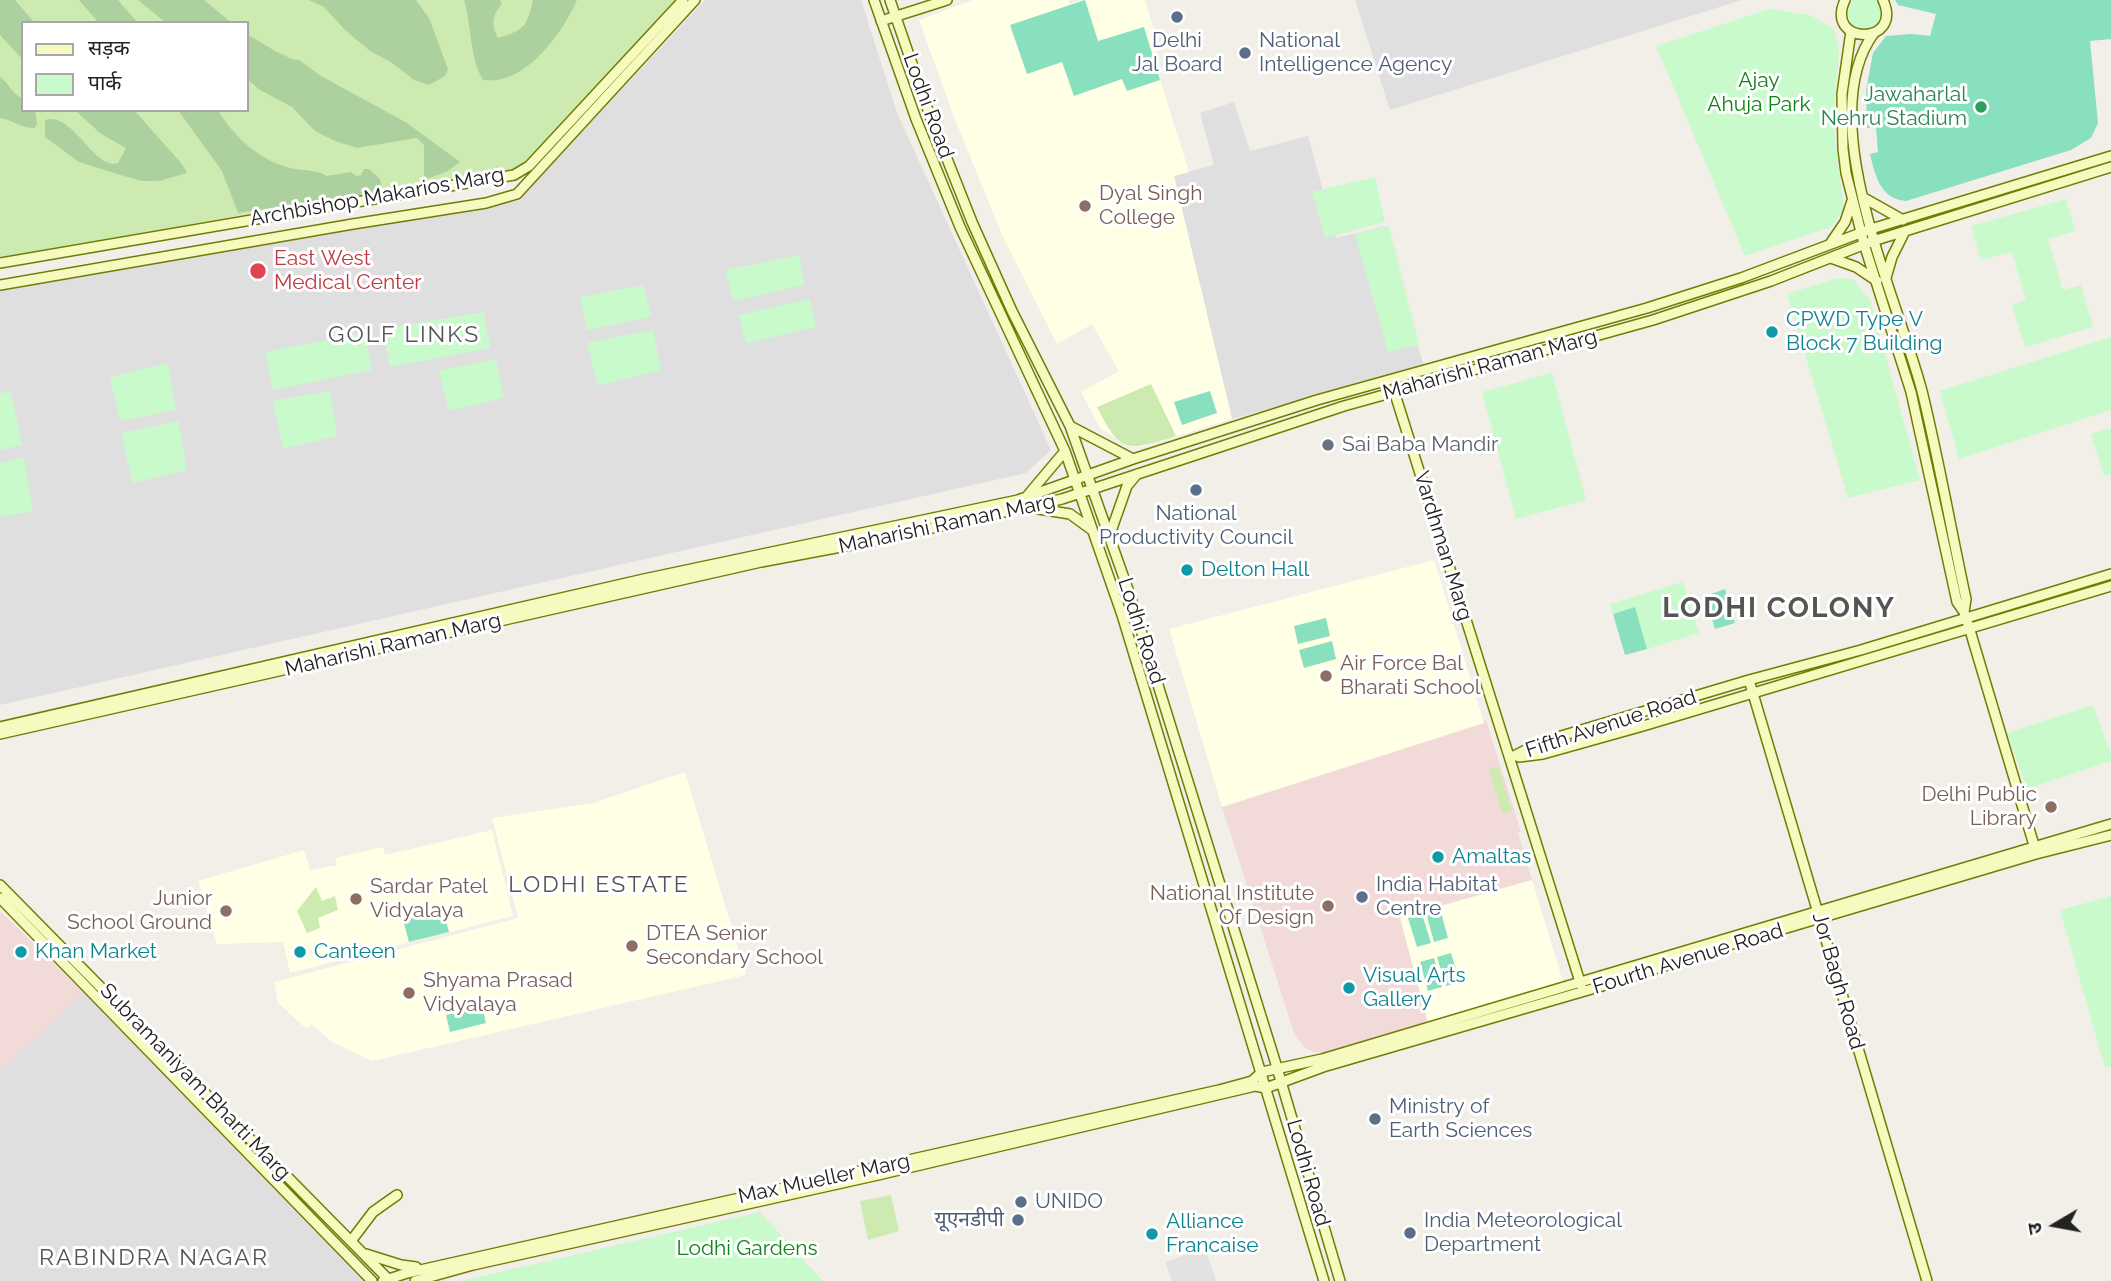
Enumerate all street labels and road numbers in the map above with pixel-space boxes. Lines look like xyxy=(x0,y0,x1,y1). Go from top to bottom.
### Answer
street label: Lodhi Road xyxy=(897,50,959,162)
street label: Archbishop Makarios Marg xyxy=(248,162,506,232)
street label: Maharishi Raman Marg xyxy=(1380,324,1600,406)
street label: Vardhman Marg xyxy=(1408,468,1478,624)
street label: Maharishi Raman Marg xyxy=(836,489,1058,559)
street label: Lodhi Road xyxy=(1112,575,1170,687)
street label: Maharishi Raman Marg xyxy=(283,608,503,682)
street label: Fifth Avenue Road xyxy=(1522,685,1700,763)
street label: Jor Bagh Road xyxy=(1806,910,1870,1052)
street label: Fourth Avenue Road xyxy=(1590,918,1786,1000)
street label: Subramaniyam Bharti Marg xyxy=(94,978,296,1186)
street label: Lodhi Road xyxy=(1281,1117,1335,1229)
street label: Max Mueller Marg xyxy=(736,1148,912,1210)

